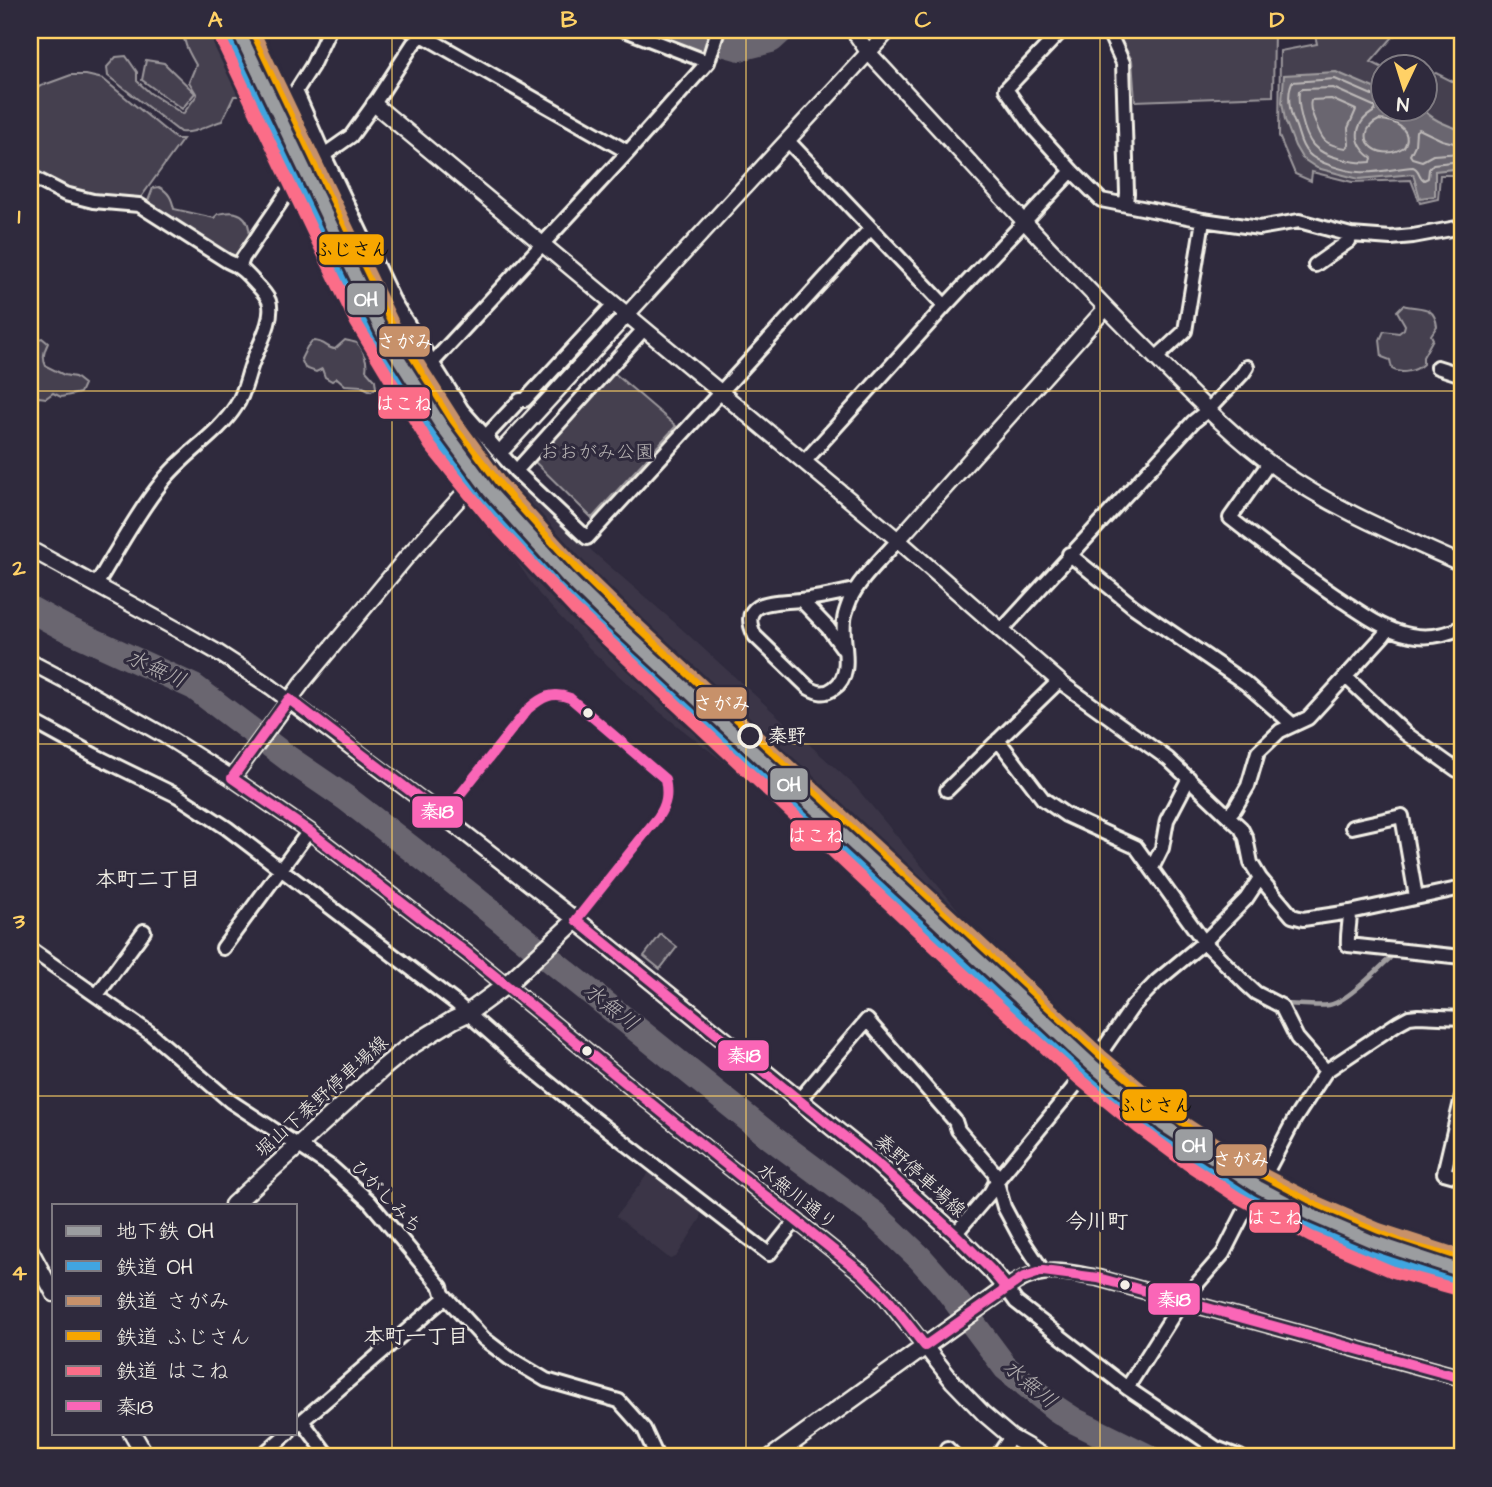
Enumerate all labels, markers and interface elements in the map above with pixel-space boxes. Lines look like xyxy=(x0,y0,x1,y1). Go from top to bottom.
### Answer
text: A xyxy=(208,4,223,36)
text: B xyxy=(561,4,578,36)
text: C xyxy=(915,4,932,36)
text: D xyxy=(1270,4,1285,36)
north arrow xyxy=(1370,52,1440,122)
text: N xyxy=(1396,90,1410,117)
text: 1 xyxy=(18,200,21,232)
line badge: ふじさん xyxy=(318,233,385,266)
text: ふじさん xyxy=(314,237,390,264)
line badge: OH xyxy=(346,282,386,316)
text: OH xyxy=(354,287,379,314)
line badge: さがみ xyxy=(378,325,431,358)
text: さがみ xyxy=(376,329,434,356)
line badge: はこね xyxy=(377,386,431,420)
text: はこね xyxy=(375,391,433,418)
park label: おおがみ公園 xyxy=(540,439,654,466)
text: 2 xyxy=(11,552,26,584)
water label: 水無川 xyxy=(121,643,191,695)
line badge: さがみ xyxy=(695,686,748,720)
text: さがみ xyxy=(693,691,751,718)
unlabelled marker xyxy=(581,706,595,720)
place label: 秦野 xyxy=(768,723,806,750)
marker: 秦野 xyxy=(738,724,762,748)
line badge: OH xyxy=(769,767,809,801)
text: OH xyxy=(777,772,802,799)
line badge: 秦18 xyxy=(411,795,464,829)
text: 秦18 xyxy=(420,799,455,826)
line badge: はこね xyxy=(789,819,842,852)
text: はこね xyxy=(787,823,845,850)
district label: 本町二丁目 xyxy=(96,865,201,894)
text: 3 xyxy=(12,905,25,937)
water label: 水無川 xyxy=(577,976,645,1038)
street label: 堀山下秦野停車場線 xyxy=(249,1030,395,1164)
line badge: 秦18 xyxy=(717,1039,770,1072)
text: 秦18 xyxy=(727,1043,762,1070)
unlabelled marker xyxy=(580,1044,594,1058)
line badge: ふじさん xyxy=(1121,1088,1188,1122)
text: ふじさん xyxy=(1117,1093,1193,1120)
street label: 秦野停車場線 xyxy=(869,1128,971,1224)
line badge: OH xyxy=(1174,1128,1214,1162)
text: OH xyxy=(1182,1133,1207,1160)
line badge: さがみ xyxy=(1215,1143,1268,1177)
text: さがみ xyxy=(1212,1147,1270,1174)
street label: ひがしみち xyxy=(344,1154,428,1240)
street label: 水無川通り xyxy=(751,1157,843,1237)
line badge: はこね xyxy=(1248,1201,1301,1234)
legend xyxy=(52,1204,298,1434)
text: はこね xyxy=(1246,1205,1304,1232)
district label: 今川町 xyxy=(1066,1207,1129,1236)
text: 地下鉄 OH xyxy=(116,1217,214,1246)
text: 鉄道 OH xyxy=(116,1253,193,1282)
text: 4 xyxy=(11,1257,27,1289)
unlabelled marker xyxy=(1118,1278,1132,1292)
line badge: 秦18 xyxy=(1147,1282,1201,1316)
text: 鉄道 さがみ xyxy=(116,1287,229,1316)
text: 秦18 xyxy=(1157,1287,1192,1314)
district label: 本町一丁目 xyxy=(364,1322,469,1351)
text: 鉄道 ふじさん xyxy=(116,1323,250,1352)
water label: 水無川 xyxy=(997,1353,1063,1415)
text: 鉄道 はこね xyxy=(116,1357,229,1386)
text: 秦18 xyxy=(116,1393,154,1422)

